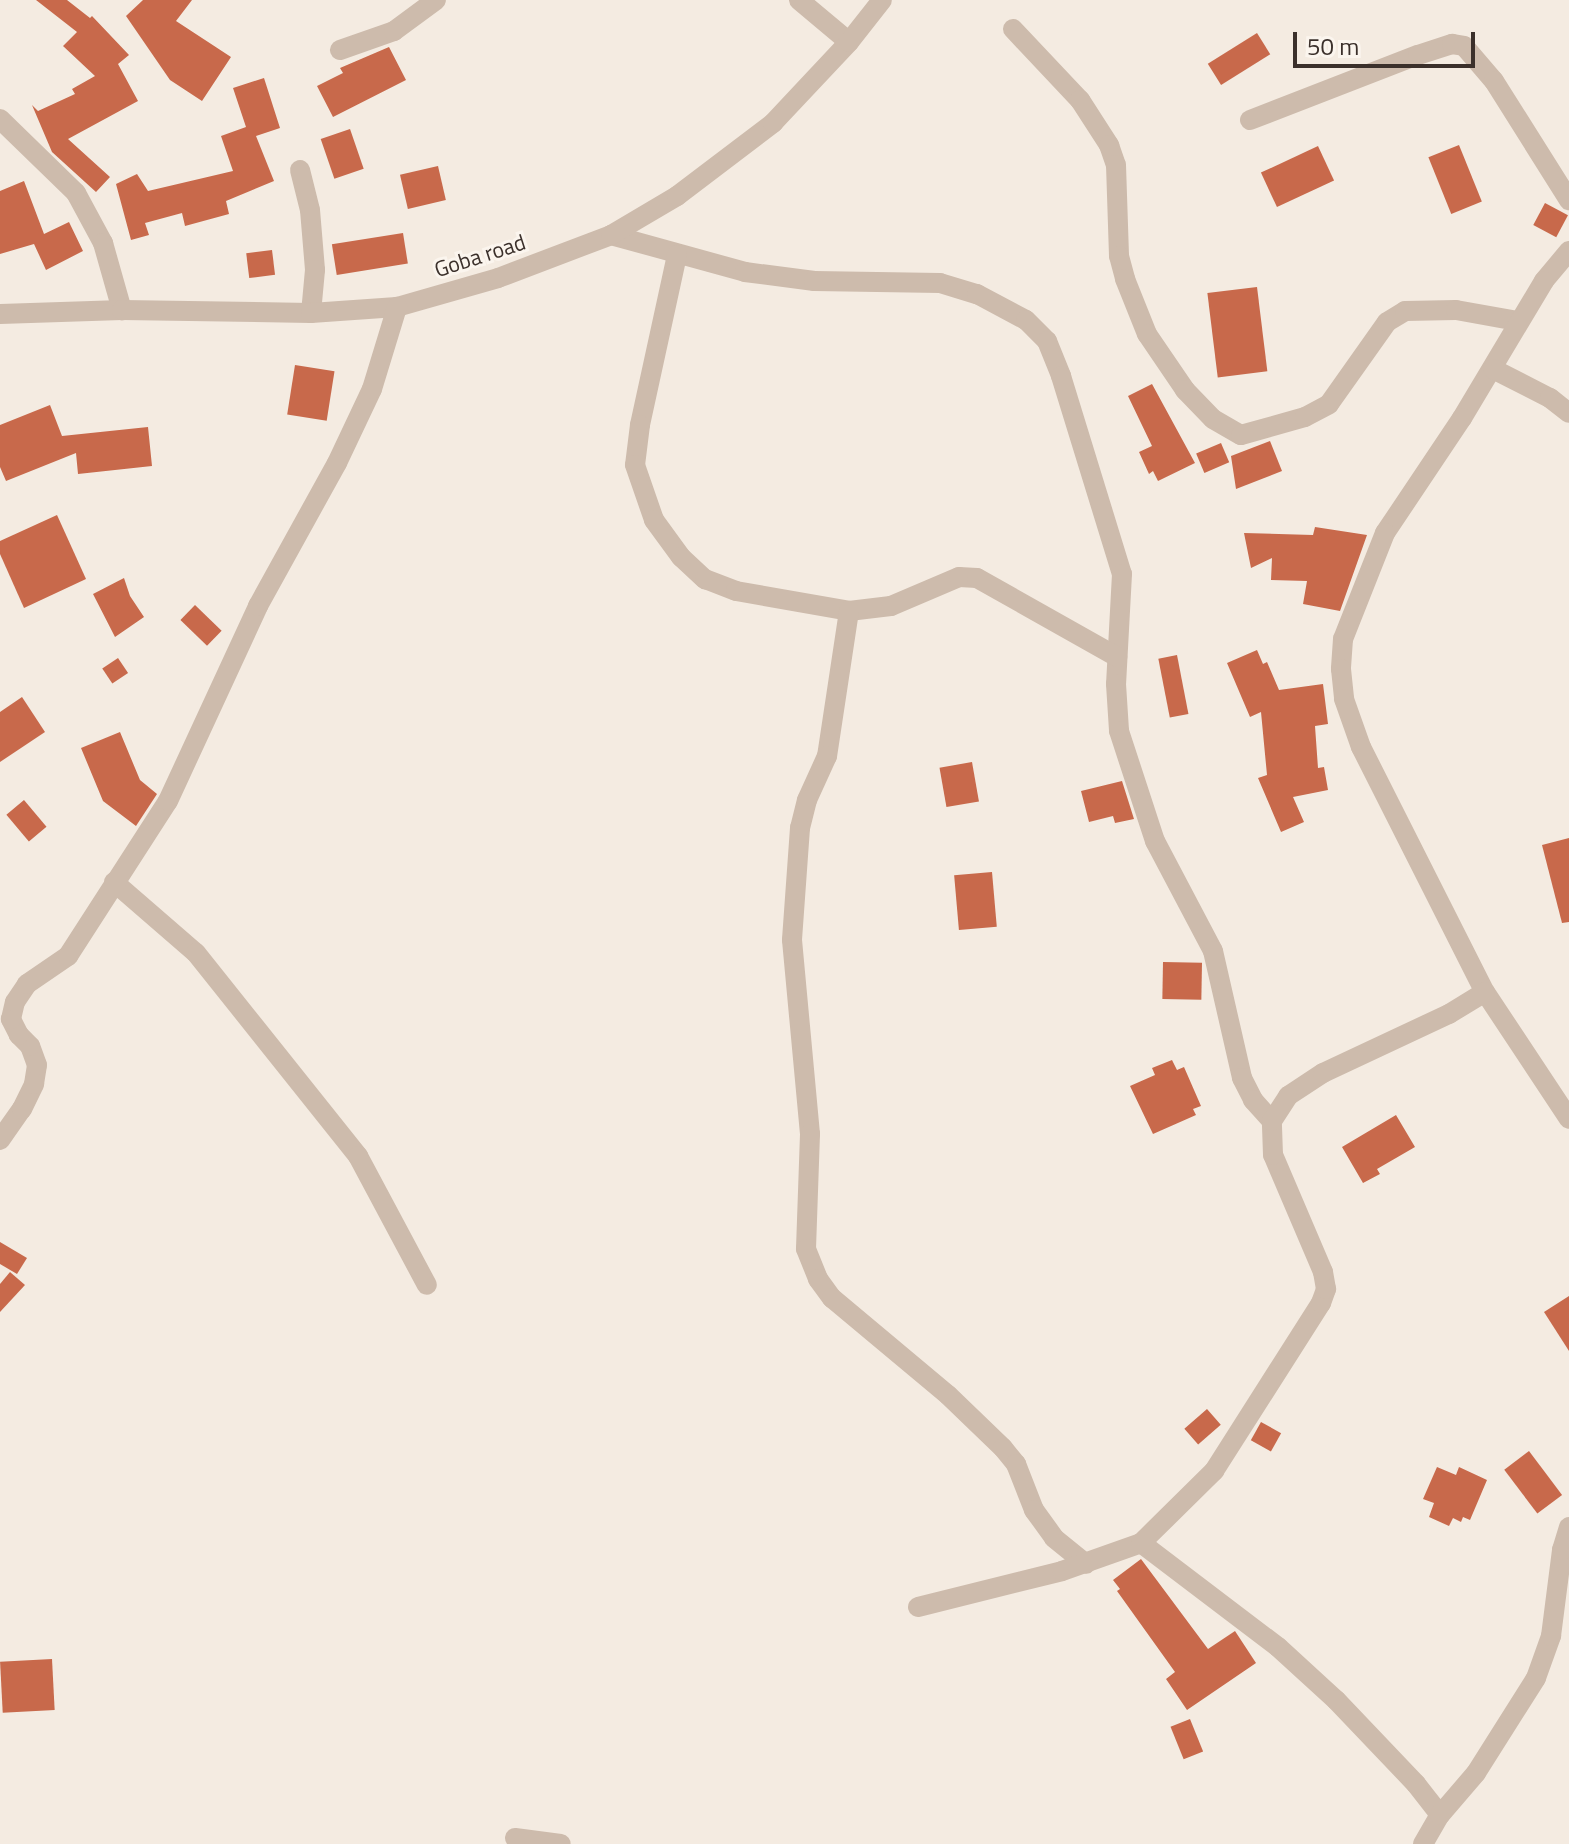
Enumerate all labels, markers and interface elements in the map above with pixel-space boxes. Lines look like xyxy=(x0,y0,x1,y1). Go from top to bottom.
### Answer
scale bar xyxy=(1297,16,1479,66)
text: 50 m xyxy=(1307,28,1359,64)
street label: Goba road xyxy=(431,229,529,283)

